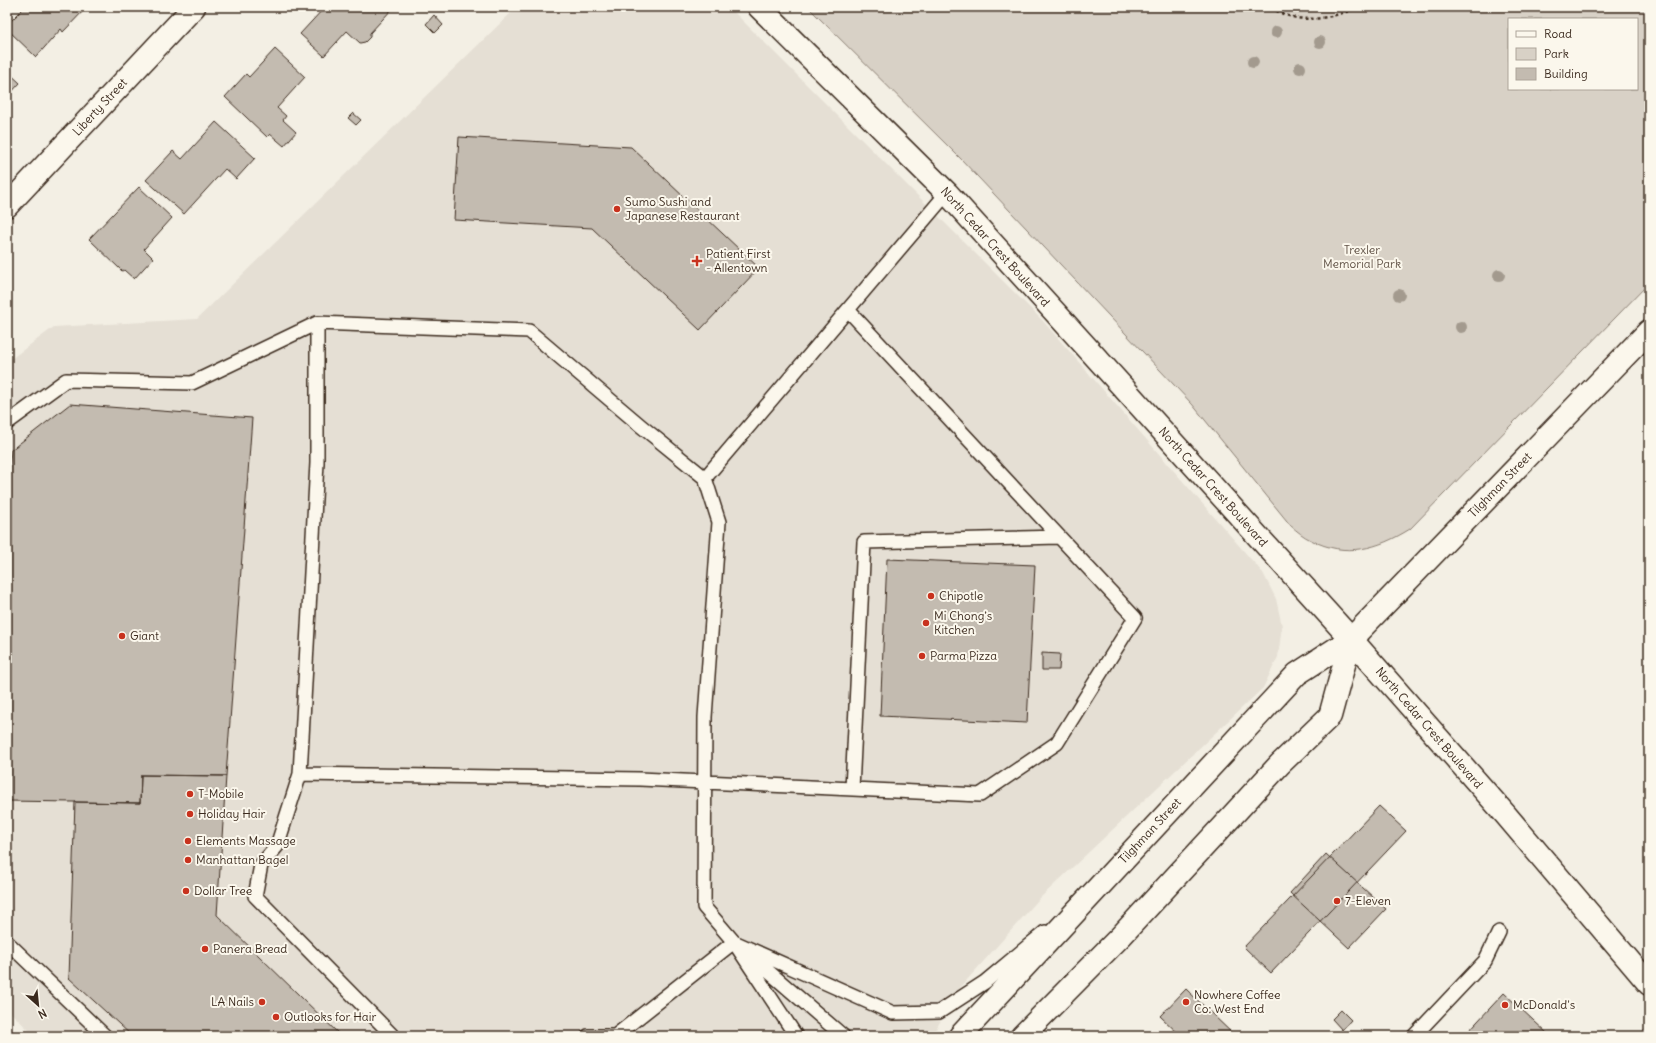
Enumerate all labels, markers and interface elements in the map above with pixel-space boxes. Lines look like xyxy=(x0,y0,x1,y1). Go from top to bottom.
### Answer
legend xyxy=(1508,18,1638,90)
text: Road xyxy=(1544,26,1572,41)
text: Park xyxy=(1544,46,1569,61)
text: Building xyxy=(1544,66,1588,81)
street label: Liberty Street xyxy=(69,75,130,138)
street label: North Cedar Crest Boulevard xyxy=(938,184,1053,310)
place label: Sumo Sushi and Japanese Restaurant xyxy=(625,194,739,223)
marker: Sumo Sushi and Japanese Restaurant xyxy=(612,204,622,214)
park label: Trexler Memorial Park xyxy=(1323,242,1401,271)
place label: Patient First - Allentown xyxy=(706,246,771,275)
marker: Patient First - Allentown xyxy=(691,255,703,267)
street label: North Cedar Crest Boulevard xyxy=(1156,424,1271,550)
street label: Tilghman Street xyxy=(1465,449,1534,520)
place label: Chipotle xyxy=(939,588,983,603)
marker: Chipotle xyxy=(926,591,936,601)
place label: Mi Chong's Kitchen xyxy=(934,608,992,637)
marker: Mi Chong's Kitchen xyxy=(921,618,931,628)
place label: Giant xyxy=(130,628,159,643)
marker: Giant xyxy=(117,631,127,641)
place label: Parma Pizza xyxy=(930,648,997,663)
marker: Parma Pizza xyxy=(917,651,927,661)
street label: North Cedar Crest Boulevard xyxy=(1373,664,1486,791)
place label: T-Mobile xyxy=(198,786,244,801)
marker: T-Mobile xyxy=(185,789,195,799)
street label: Tilghman Street xyxy=(1115,795,1184,867)
place label: Holiday Hair xyxy=(198,806,265,821)
marker: Holiday Hair xyxy=(185,809,195,819)
place label: Elements Massage xyxy=(196,833,296,848)
marker: Elements Massage xyxy=(183,836,193,846)
place label: Manhattan Bagel xyxy=(196,852,289,867)
marker: Manhattan Bagel xyxy=(183,855,193,865)
place label: Dollar Tree xyxy=(194,883,252,898)
marker: Dollar Tree xyxy=(181,886,191,896)
place label: 7-Eleven xyxy=(1345,893,1391,908)
marker: 7-Eleven xyxy=(1332,896,1342,906)
place label: Panera Bread xyxy=(213,941,287,956)
marker: Panera Bread xyxy=(200,944,210,954)
north arrow xyxy=(18,985,58,1025)
place label: Nowhere Coffee Co: West End xyxy=(1194,987,1281,1016)
place label: LA Nails xyxy=(211,994,254,1009)
marker: LA Nails xyxy=(257,997,267,1007)
marker: Nowhere Coffee Co: West End xyxy=(1181,997,1191,1007)
place label: McDonald's xyxy=(1513,997,1575,1012)
marker: McDonald's xyxy=(1500,1000,1510,1010)
text: N xyxy=(36,1006,49,1022)
place label: Outlooks for Hair xyxy=(284,1009,376,1024)
marker: Outlooks for Hair xyxy=(271,1012,281,1022)

